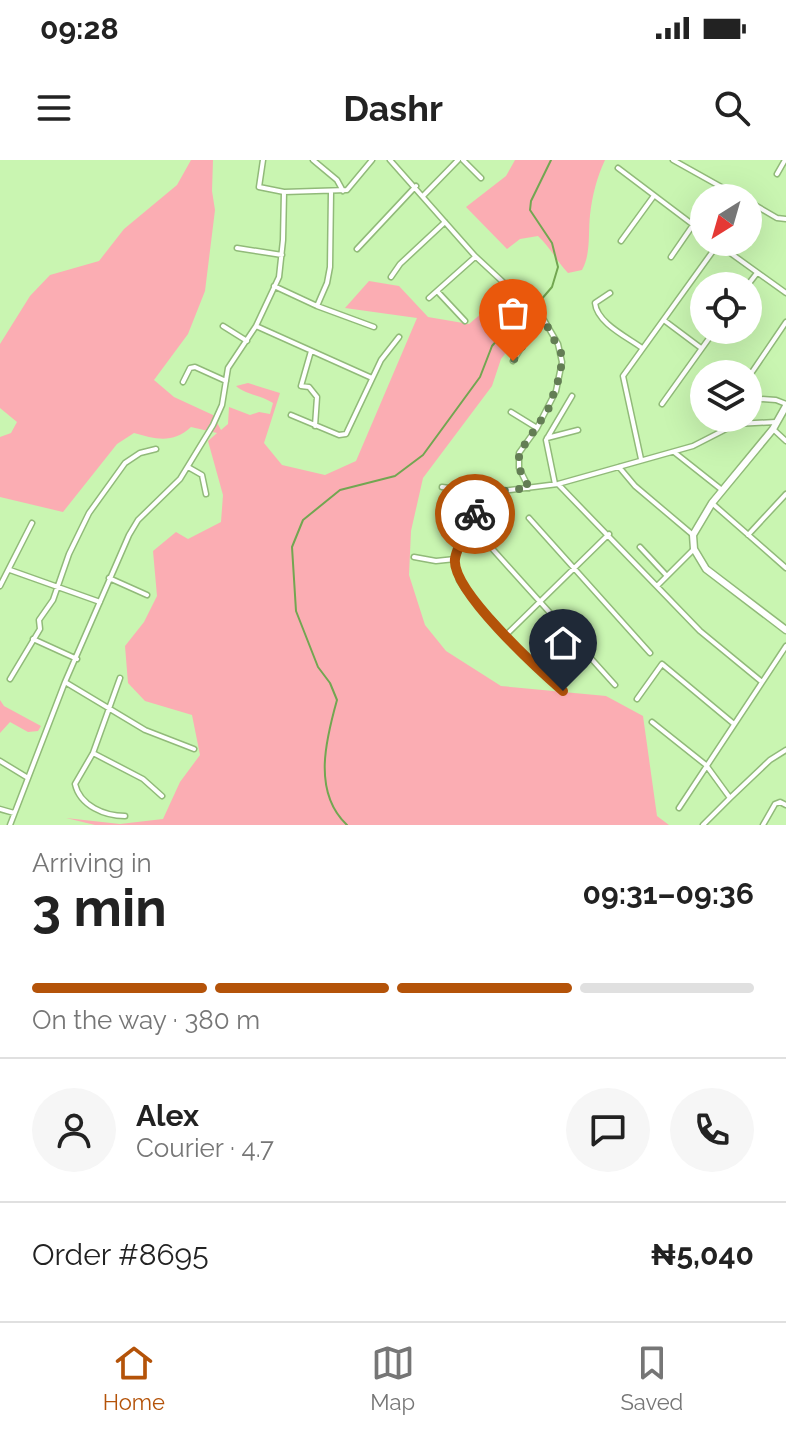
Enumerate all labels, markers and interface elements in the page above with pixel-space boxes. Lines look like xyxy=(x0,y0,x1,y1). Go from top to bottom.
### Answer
text: 09:28 xyxy=(40,11,119,46)
icon: menu xyxy=(32,86,76,130)
icon: search xyxy=(710,86,754,130)
text: Dashr xyxy=(343,87,443,129)
north arrow xyxy=(690,184,762,256)
map controls xyxy=(690,184,762,432)
button: locate xyxy=(690,272,762,344)
pin xyxy=(479,279,547,361)
icon: bag xyxy=(491,291,535,335)
button: layers xyxy=(690,360,762,432)
courier xyxy=(435,474,515,554)
icon: bike xyxy=(453,492,497,536)
pin xyxy=(529,609,597,691)
icon: home xyxy=(541,621,585,665)
text: Arriving in xyxy=(32,848,152,878)
text: 09:31–09:36 xyxy=(583,876,754,911)
text: 3 min xyxy=(32,877,167,938)
text: On the way · 380 m xyxy=(32,1005,260,1035)
button: person xyxy=(32,1088,116,1172)
button: chat xyxy=(566,1088,650,1172)
button: phone xyxy=(670,1088,754,1172)
text: Alex xyxy=(136,1098,199,1133)
text: Courier · 4.7 xyxy=(136,1133,274,1163)
text: Order #8695 xyxy=(32,1237,209,1272)
text: ₦5,040 xyxy=(651,1237,754,1272)
tab: Home xyxy=(103,1341,165,1415)
tab: Map xyxy=(370,1341,415,1415)
tab: Saved xyxy=(620,1341,683,1415)

